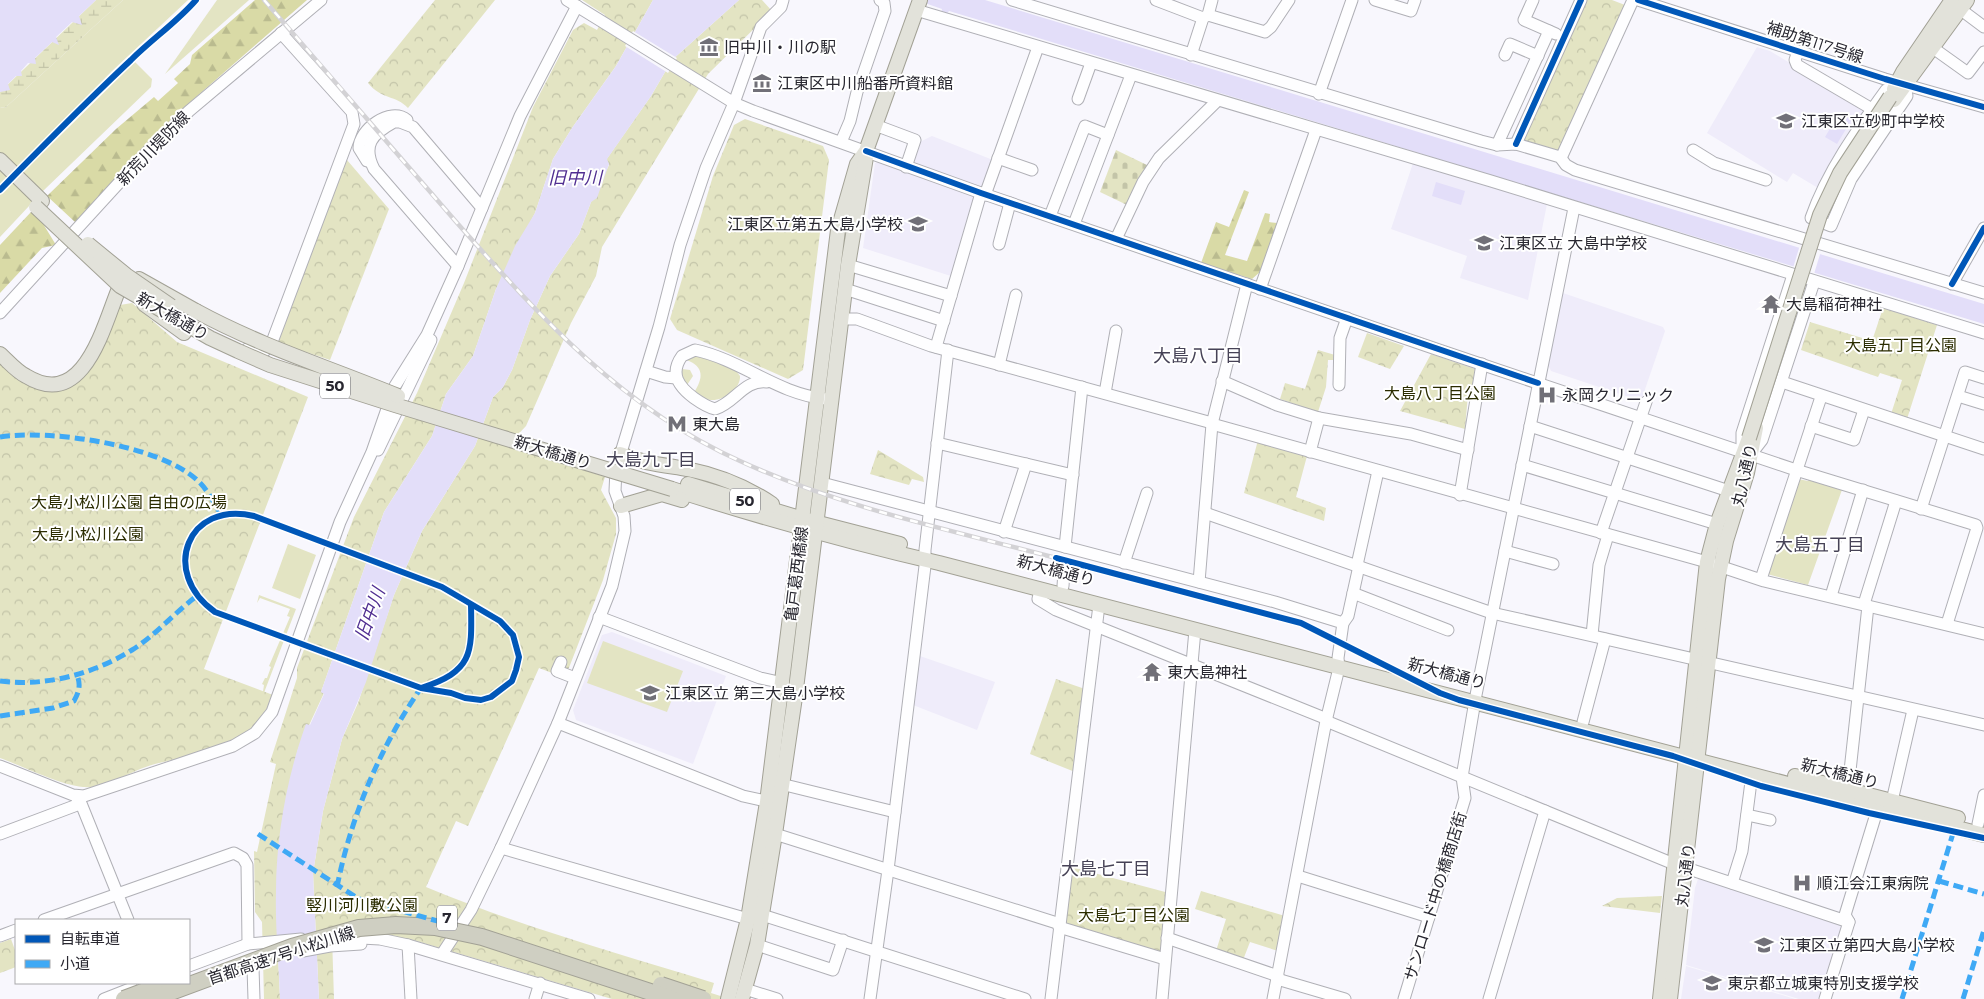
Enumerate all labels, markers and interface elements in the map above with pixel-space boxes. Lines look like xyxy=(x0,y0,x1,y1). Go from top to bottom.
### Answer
street label: 補助第117号線 xyxy=(1764,18,1866,67)
museum icon: 旧中川・川の駅 xyxy=(698,36,720,58)
place label: 旧中川・川の駅 xyxy=(724,38,836,57)
museum icon: 江東区中川船番所資料館 xyxy=(751,72,773,94)
place label: 江東区中川船番所資料館 xyxy=(777,74,953,93)
street label: 新荒川堤防線 xyxy=(113,107,194,189)
school or university icon: 江東区立砂町中学校 xyxy=(1775,110,1797,132)
place label: 江東区立砂町中学校 xyxy=(1801,112,1945,131)
water label: 旧中川 xyxy=(548,167,604,189)
school or university icon: 江東区立第五大島小学校 xyxy=(907,213,929,235)
place label: 江東区立第五大島小学校 xyxy=(727,215,903,234)
school or university icon: 江東区立 大島中学校 xyxy=(1473,232,1495,254)
place label: 江東区立 大島中学校 xyxy=(1499,234,1647,253)
street label: 新大橋通り xyxy=(133,288,212,345)
temple icon: 大島稲荷神社 xyxy=(1760,293,1782,315)
place label: 大島稲荷神社 xyxy=(1786,295,1882,314)
park label: 大島五丁目公園 xyxy=(1845,336,1957,355)
district label: 大島八丁目 xyxy=(1153,345,1243,367)
road number: 50 xyxy=(320,374,350,398)
park label: 大島八丁目公園 xyxy=(1384,384,1496,403)
hospital icon: 永岡クリニック xyxy=(1536,384,1558,406)
place label: 永岡クリニック xyxy=(1562,386,1674,405)
metro station icon: 東大島 xyxy=(666,413,688,435)
place label: 東大島 xyxy=(692,415,740,434)
street label: 新大橋通り xyxy=(512,432,594,473)
street label: 丸八通り xyxy=(1728,442,1761,508)
district label: 大島九丁目 xyxy=(606,449,696,471)
road number: 50 xyxy=(730,488,760,514)
park label: 大島小松川公園 自由の広場 xyxy=(31,493,227,512)
park label: 大島小松川公園 xyxy=(32,525,144,544)
street label: 亀戸葛西橋線 xyxy=(781,525,812,623)
district label: 大島五丁目 xyxy=(1775,534,1865,556)
street label: 新大橋通り xyxy=(1015,551,1097,590)
water label: 旧中川 xyxy=(350,583,390,643)
street label: 新大橋通り xyxy=(1406,654,1488,693)
temple icon: 東大島神社 xyxy=(1141,661,1163,683)
place label: 東大島神社 xyxy=(1167,663,1247,682)
school or university icon: 江東区立 第三大島小学校 xyxy=(639,682,661,704)
place label: 江東区立 第三大島小学校 xyxy=(665,684,845,703)
street label: 新大橋通り xyxy=(1799,755,1881,792)
street label: サンロード中の橋商店街 xyxy=(1401,809,1470,983)
street label: 丸八通り xyxy=(1672,842,1699,908)
district label: 大島七丁目 xyxy=(1061,858,1151,880)
hospital icon: 順江会江東病院 xyxy=(1791,872,1813,894)
place label: 順江会江東病院 xyxy=(1817,874,1929,893)
park label: 竪川河川敷公園 xyxy=(306,896,418,915)
road number: 7 xyxy=(437,906,457,930)
park label: 大島七丁目公園 xyxy=(1078,906,1190,925)
legend xyxy=(15,919,190,984)
street label: 首都高速7号小松川線 xyxy=(205,923,357,988)
text: 自転車道 xyxy=(60,929,120,948)
school or university icon: 江東区立第四大島小学校 xyxy=(1753,934,1775,956)
place label: 江東区立第四大島小学校 xyxy=(1779,936,1955,955)
text: 小道 xyxy=(60,954,90,973)
school or university icon: 東京都立城東特別支援学校 xyxy=(1701,972,1723,994)
place label: 東京都立城東特別支援学校 xyxy=(1727,974,1919,993)

